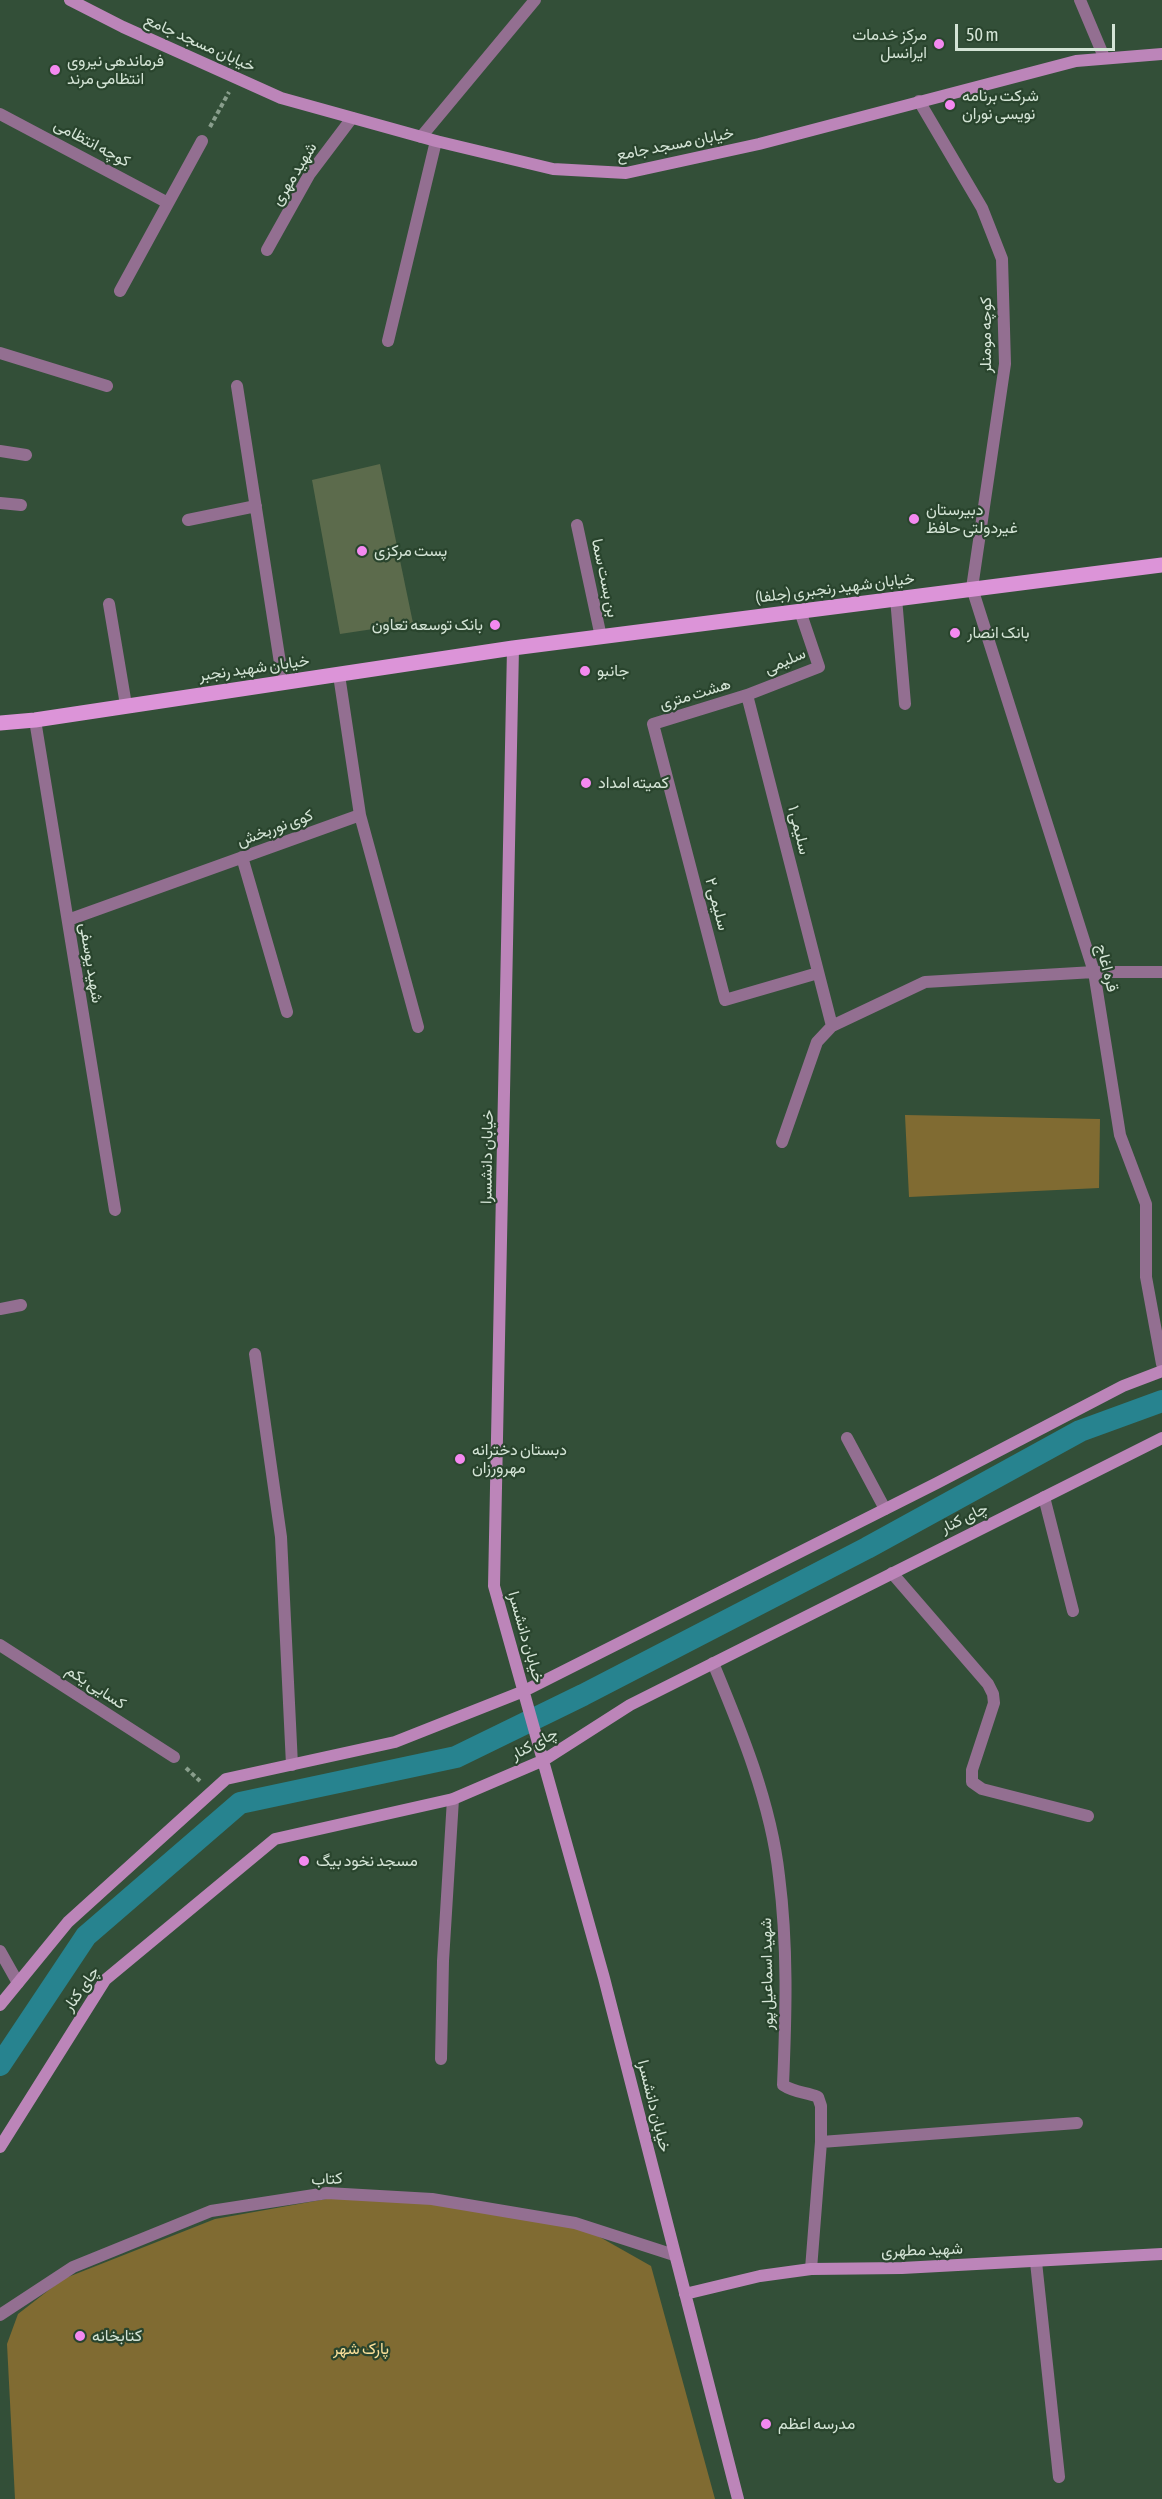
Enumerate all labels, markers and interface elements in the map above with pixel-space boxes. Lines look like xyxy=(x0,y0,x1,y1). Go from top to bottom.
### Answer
street label: خیابان مسجد جامع xyxy=(142,10,258,76)
scale bar xyxy=(958,12,1118,50)
text: 50 m xyxy=(966,24,998,45)
place label: مرکز خدمات ایرانسل xyxy=(852,25,927,63)
marker: مرکز خدمات ایرانسل xyxy=(932,37,946,51)
place label: فرماندهی نیروی انتظامی مرند xyxy=(67,51,164,89)
marker: فرماندهی نیروی انتظامی مرند xyxy=(48,63,62,77)
place label: شرکت برنامه نویسی نوران xyxy=(962,86,1039,124)
marker: شرکت برنامه نویسی نوران xyxy=(943,98,957,112)
street label: کوچه انتظامی xyxy=(51,115,133,171)
street label: خیابان مسجد جامع xyxy=(615,123,735,165)
street label: شهید مهری xyxy=(267,139,321,209)
street label: کوچه مومنلر xyxy=(976,297,996,373)
place label: دبیرستان غیردولتی حافظ xyxy=(926,500,1018,538)
marker: دبیرستان غیردولتی حافظ xyxy=(907,512,921,526)
street label: بن بست سما xyxy=(587,537,623,619)
place label: پست مرکزی xyxy=(374,541,447,561)
marker: پست مرکزی xyxy=(355,544,369,558)
street label: خیابان شهید رنجبری (جلفا) xyxy=(754,569,916,607)
place label: بانک توسعه تعاون xyxy=(372,615,483,635)
marker: بانک توسعه تعاون xyxy=(488,618,502,632)
place label: بانک انصار xyxy=(967,623,1029,643)
marker: بانک انصار xyxy=(948,626,962,640)
street label: سلیمی xyxy=(761,643,809,679)
street label: خیابان شهید رنجبر xyxy=(198,651,310,685)
place label: جانبو xyxy=(597,661,629,681)
marker: جانبو xyxy=(578,664,592,678)
street label: هشت متری xyxy=(657,674,733,714)
place label: کمیته امداد xyxy=(598,773,669,793)
marker: کمیته امداد xyxy=(579,776,593,790)
street label: سلیمی ۱ xyxy=(784,803,814,857)
street label: کوی نوربخش xyxy=(234,805,316,851)
street label: سلیمی ۲ xyxy=(701,876,733,932)
street label: شهید یوسفی xyxy=(75,921,107,1005)
street label: قره اغاج xyxy=(1092,942,1122,994)
street label: خیابان دانشسرا xyxy=(477,1110,497,1204)
place label: دبستان دخترانه مهرورزان xyxy=(472,1440,567,1478)
marker: دبستان دخترانه مهرورزان xyxy=(453,1452,467,1466)
street label: چای کنار xyxy=(937,1498,991,1538)
street label: خیابان دانشسرا xyxy=(504,1589,548,1685)
street label: کسایی یکم xyxy=(62,1660,130,1714)
street label: چای کنار xyxy=(507,1724,561,1764)
place label: مسجد نخود‌ بیگ xyxy=(316,1851,418,1871)
marker: مسجد نخود‌ بیگ xyxy=(297,1854,311,1868)
street label: شهید اسماعیل پور xyxy=(756,1917,778,2031)
street label: چای کنار xyxy=(59,1963,103,2015)
street label: خیابان دانشسرا xyxy=(633,2058,675,2154)
street label: کتاب xyxy=(311,2169,343,2189)
street label: شهید مطهری xyxy=(881,2239,963,2261)
place label: کتابخانه xyxy=(92,2326,142,2346)
marker: کتابخانه xyxy=(73,2329,87,2343)
park label: پارک شهر xyxy=(333,2339,389,2359)
place label: مدرسه اعظم xyxy=(778,2414,855,2434)
marker: مدرسه اعظم xyxy=(759,2417,773,2431)

